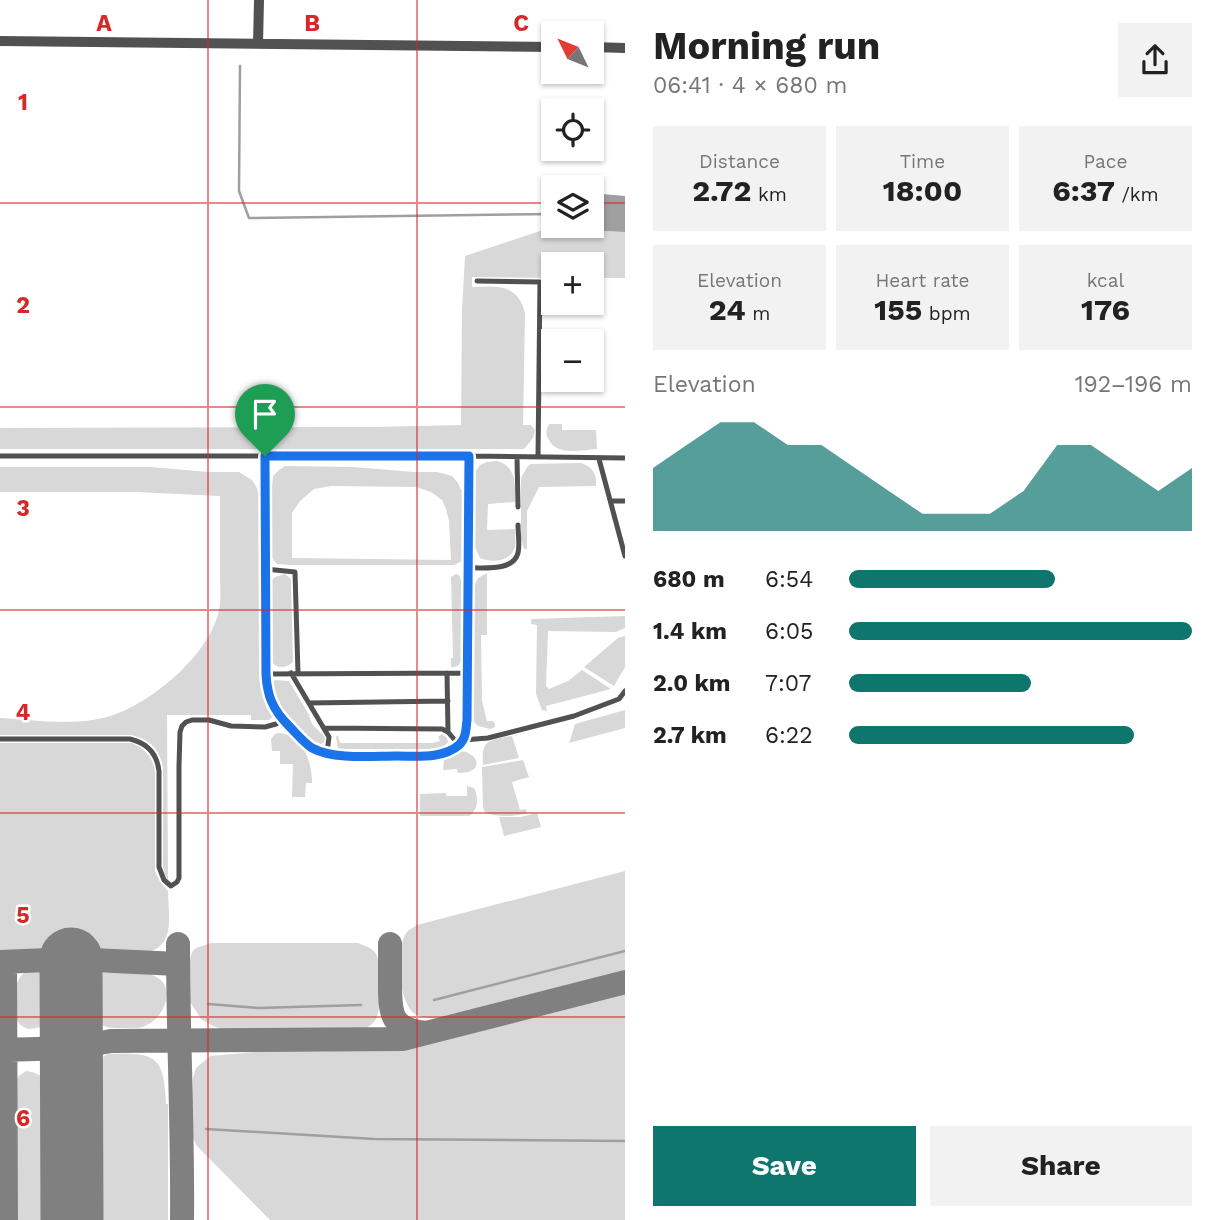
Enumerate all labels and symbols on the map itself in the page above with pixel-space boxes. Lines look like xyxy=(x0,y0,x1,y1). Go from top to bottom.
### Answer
text: A xyxy=(96,10,112,37)
text: B xyxy=(304,10,320,37)
text: C xyxy=(513,10,529,37)
north arrow xyxy=(541,21,604,84)
text: 1 xyxy=(18,89,28,116)
text: 2 xyxy=(16,292,30,319)
pin xyxy=(235,384,295,456)
text: 3 xyxy=(16,495,30,522)
text: 4 xyxy=(16,699,31,726)
text: 5 xyxy=(16,902,30,929)
text: 6 xyxy=(16,1105,30,1132)

